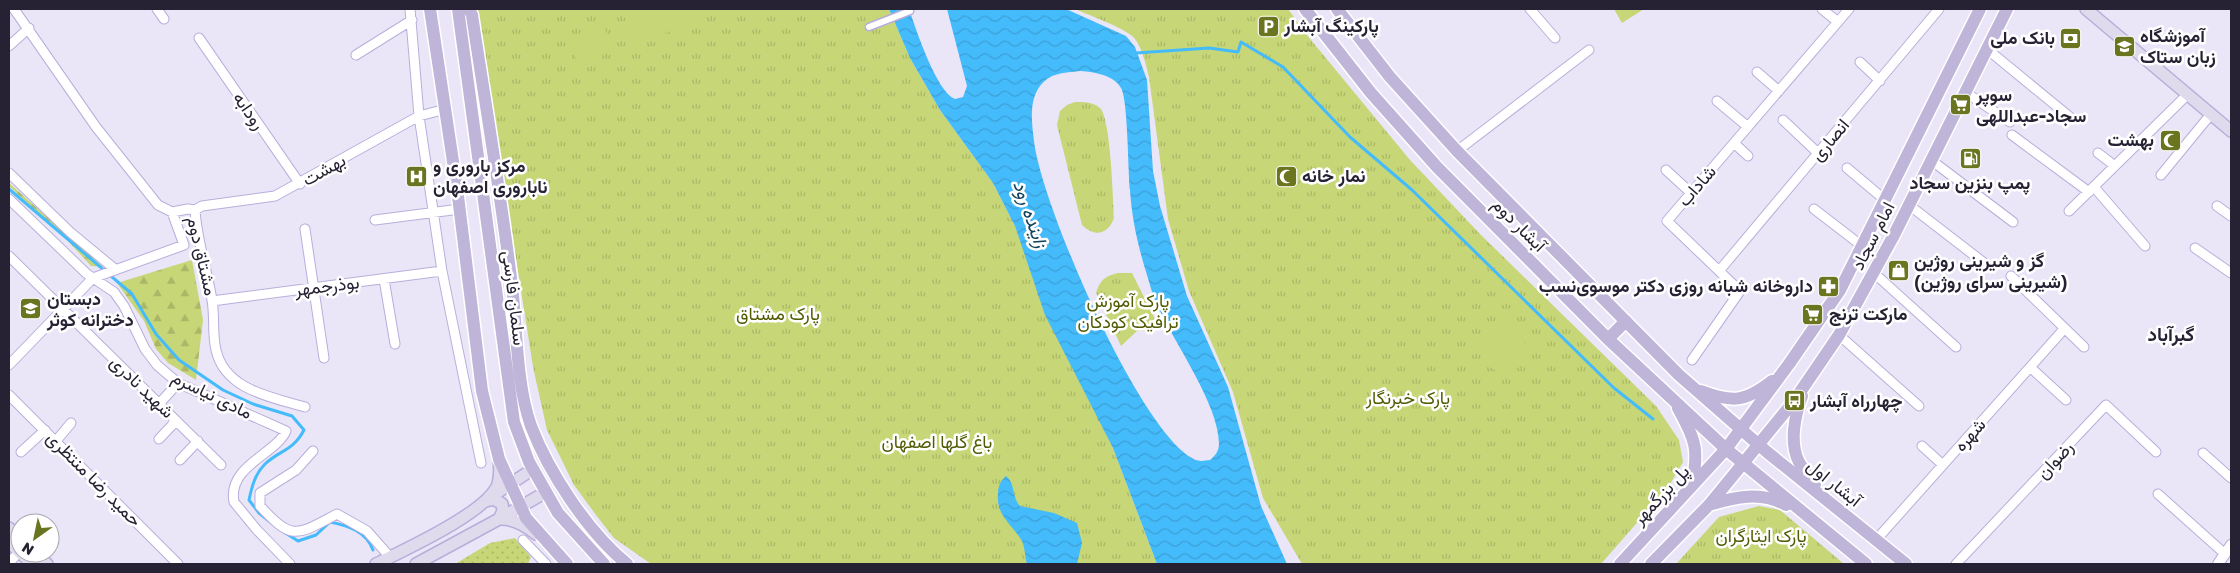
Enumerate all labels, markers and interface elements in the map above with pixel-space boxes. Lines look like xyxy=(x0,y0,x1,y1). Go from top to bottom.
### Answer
parking icon: پارکینگ آبشار xyxy=(1256,14,1280,38)
place label: پارکینگ آبشار xyxy=(1283,14,1379,38)
place label: آموزشگاه زبان ستاک xyxy=(2140,24,2216,68)
place label: بانک ملی xyxy=(1990,26,2055,49)
bank icon: بانک ملی xyxy=(2059,26,2083,50)
school or university icon: آموزشگاه زبان ستاک xyxy=(2112,34,2136,58)
place label: سوپر سجاد-عبداللهی xyxy=(1975,83,2086,127)
street label: رودابه xyxy=(228,87,271,134)
supermarket icon: سوپر سجاد-عبداللهی xyxy=(1948,93,1972,117)
street label: انصاری xyxy=(1805,114,1854,166)
place label: بهشت xyxy=(2107,128,2154,151)
mosque icon: بهشت xyxy=(2158,128,2182,152)
fuel station icon: پمپ بنزین سجاد xyxy=(1958,146,1982,170)
street label: بهشت xyxy=(298,148,350,191)
place label: مرکز باروری و ناباروری اصفهان xyxy=(433,154,548,198)
street label: شاداب xyxy=(1672,160,1720,210)
hospital icon: مرکز باروری و ناباروری اصفهان xyxy=(405,164,429,188)
mosque icon: نمار خانه xyxy=(1274,164,1298,188)
place label: نمار خانه xyxy=(1302,164,1366,187)
place label: پمپ بنزین سجاد xyxy=(1910,171,2031,195)
water label: زاینده رود xyxy=(1008,177,1054,252)
street label: آبشار دوم xyxy=(1487,193,1553,259)
street label: امام سجاد xyxy=(1846,198,1900,274)
street label: مشتاق دوم xyxy=(181,214,223,298)
street label: سلمان فارسی xyxy=(497,249,532,347)
place label: گز و شیرینی روژین (شیرینی سرای روژین) xyxy=(1914,249,2068,293)
shop icon: گز و شیرینی روژین (شیرینی سرای روژین) xyxy=(1886,259,1910,283)
street label: بوذرجمهر xyxy=(292,270,361,301)
place label: داروخانه شبانه روزی دکتر موسوی‌نسب xyxy=(1539,274,1813,297)
pharmacy icon: داروخانه شبانه روزی دکتر موسوی‌نسب xyxy=(1817,274,1841,298)
place label: دبستان دخترانه کوثر xyxy=(46,287,134,331)
park label: پارک آموزش ترافیک کودکان xyxy=(1078,289,1178,333)
school or university icon: دبستان دخترانه کوثر xyxy=(19,297,43,321)
park label: پارک مشتاق xyxy=(736,302,820,326)
supermarket icon: مارکت ترنج xyxy=(1801,302,1825,326)
place label: مارکت ترنج xyxy=(1829,302,1908,326)
district label: گبرآباد xyxy=(2148,322,2195,347)
street label: شهید نادری xyxy=(105,350,180,423)
street label: مادی نیاسرم xyxy=(168,365,256,425)
park label: پارک خبرنگار xyxy=(1365,386,1450,410)
bus stop icon: چهارراه آبشار xyxy=(1782,389,1806,413)
place label: چهارراه آبشار xyxy=(1809,389,1902,413)
street label: شهره xyxy=(1949,413,1991,456)
street label: حمید رضا منتظری xyxy=(42,426,147,531)
park label: باغ گلها اصفهان xyxy=(882,430,992,454)
street label: رضوان xyxy=(2031,436,2078,484)
street label: آبشار اول xyxy=(1802,454,1868,513)
street label: پل بزرگمهر xyxy=(1626,460,1695,531)
north arrow xyxy=(10,513,60,563)
park label: پارک ایثارگران xyxy=(1715,524,1807,548)
text: N xyxy=(19,539,37,559)

